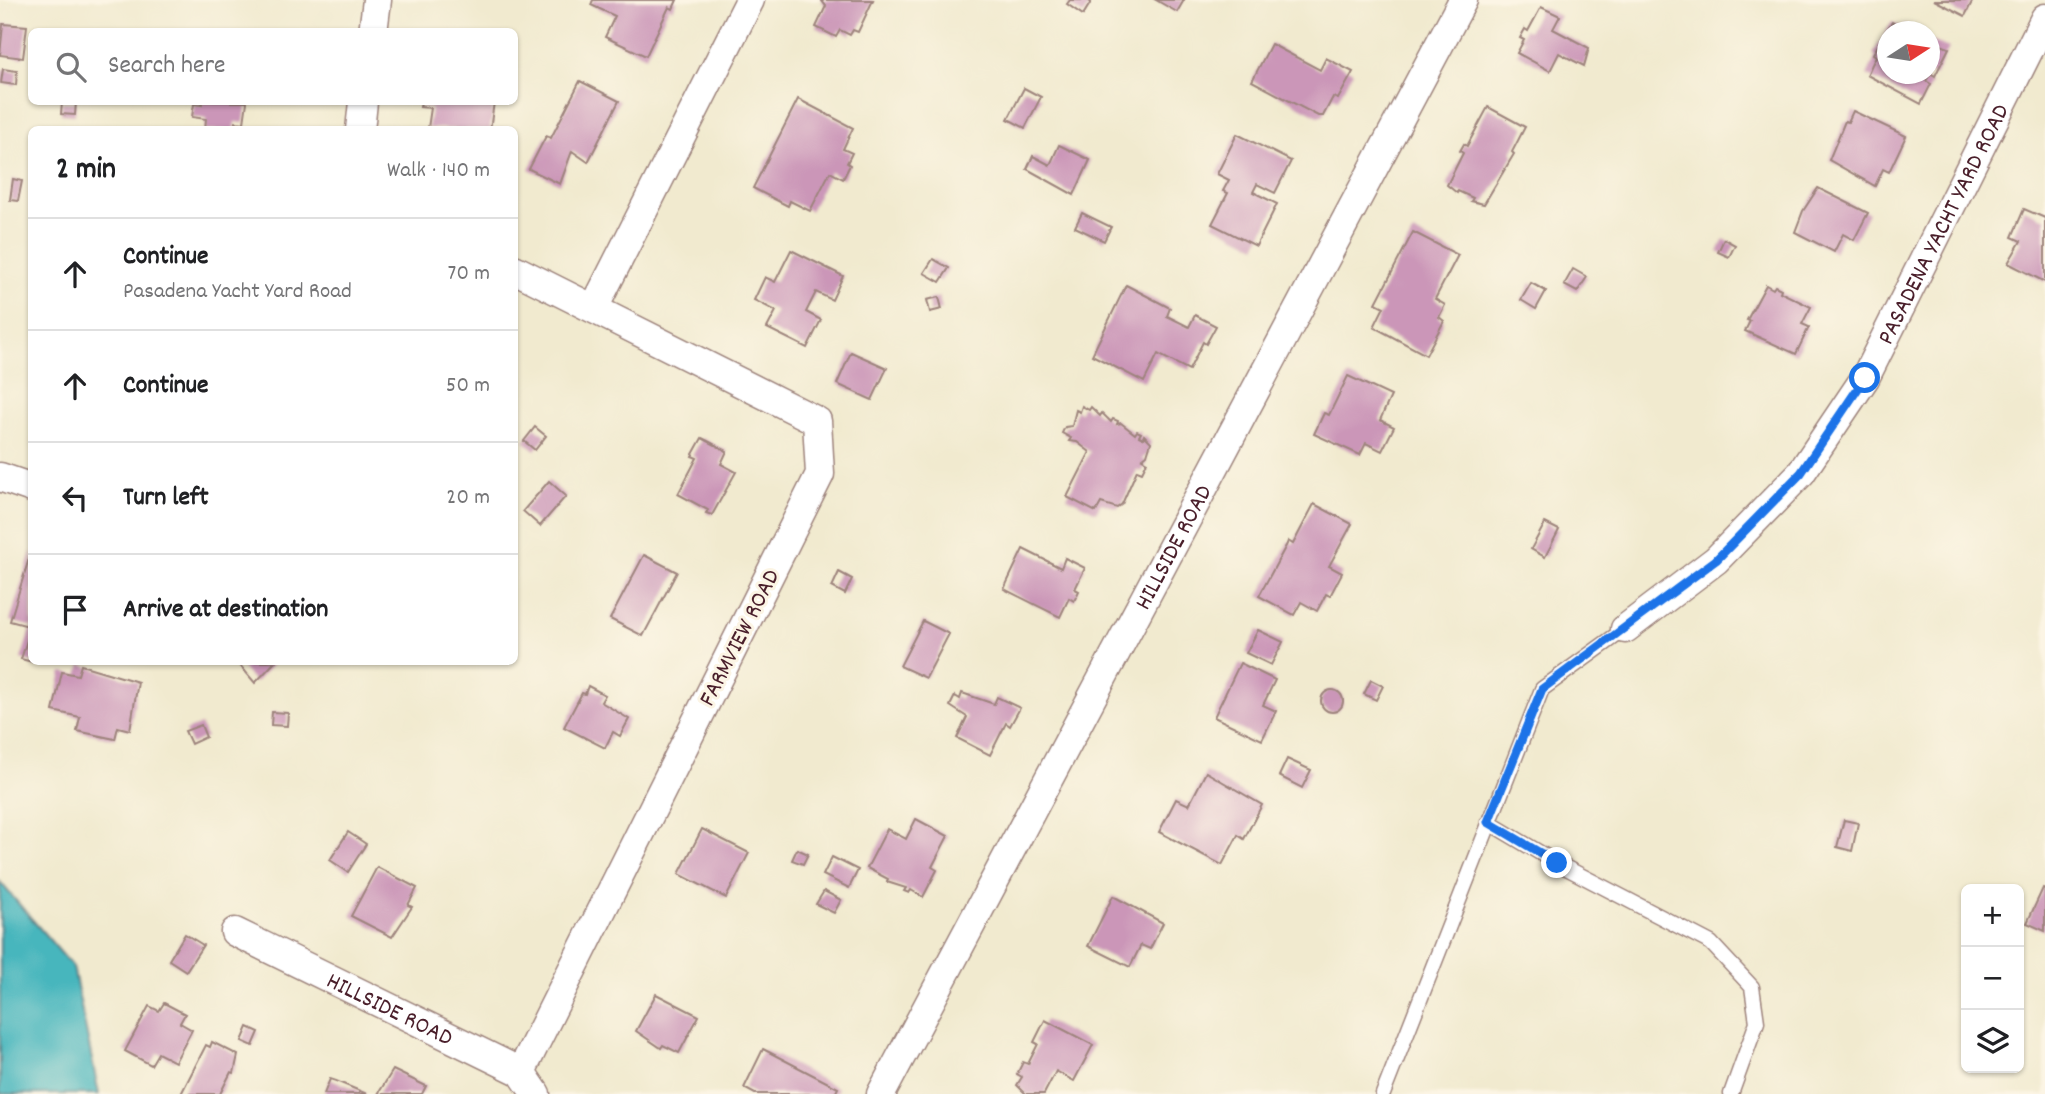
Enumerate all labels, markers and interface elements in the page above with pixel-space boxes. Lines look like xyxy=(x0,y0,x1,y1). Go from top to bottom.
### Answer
north arrow xyxy=(1877,21,1940,84)
search box xyxy=(28,28,518,105)
icon: search xyxy=(52,48,90,86)
text: Search here xyxy=(108,48,226,85)
street label: PASADENA YACHT YARD ROAD xyxy=(1870,99,2019,351)
text: 2 min xyxy=(56,150,116,193)
text: Walk · 140 m xyxy=(387,155,490,188)
text: Continue xyxy=(123,239,208,276)
icon: ahead xyxy=(56,255,94,293)
text: 70 m xyxy=(448,258,490,291)
text: Pasadena Yacht Yard Road xyxy=(123,276,352,309)
route start xyxy=(1849,362,1880,393)
icon: ahead xyxy=(56,367,94,405)
text: Continue xyxy=(123,368,208,405)
text: 50 m xyxy=(446,370,490,403)
icon: left xyxy=(56,479,94,517)
street label: HILLSIDE ROAD xyxy=(1128,479,1222,617)
text: Turn left xyxy=(123,480,209,517)
text: 20 m xyxy=(446,482,490,515)
street label: FARMVIEW ROAD xyxy=(692,564,790,713)
icon: arrive xyxy=(56,591,94,629)
text: Arrive at destination xyxy=(123,592,328,629)
route end xyxy=(1541,847,1572,878)
map controls xyxy=(1961,884,2024,1073)
button: + xyxy=(1961,884,2024,947)
button: − xyxy=(1961,947,2024,1010)
street label: HILLSIDE ROAD xyxy=(320,965,458,1056)
button: layers xyxy=(1961,1010,2024,1073)

